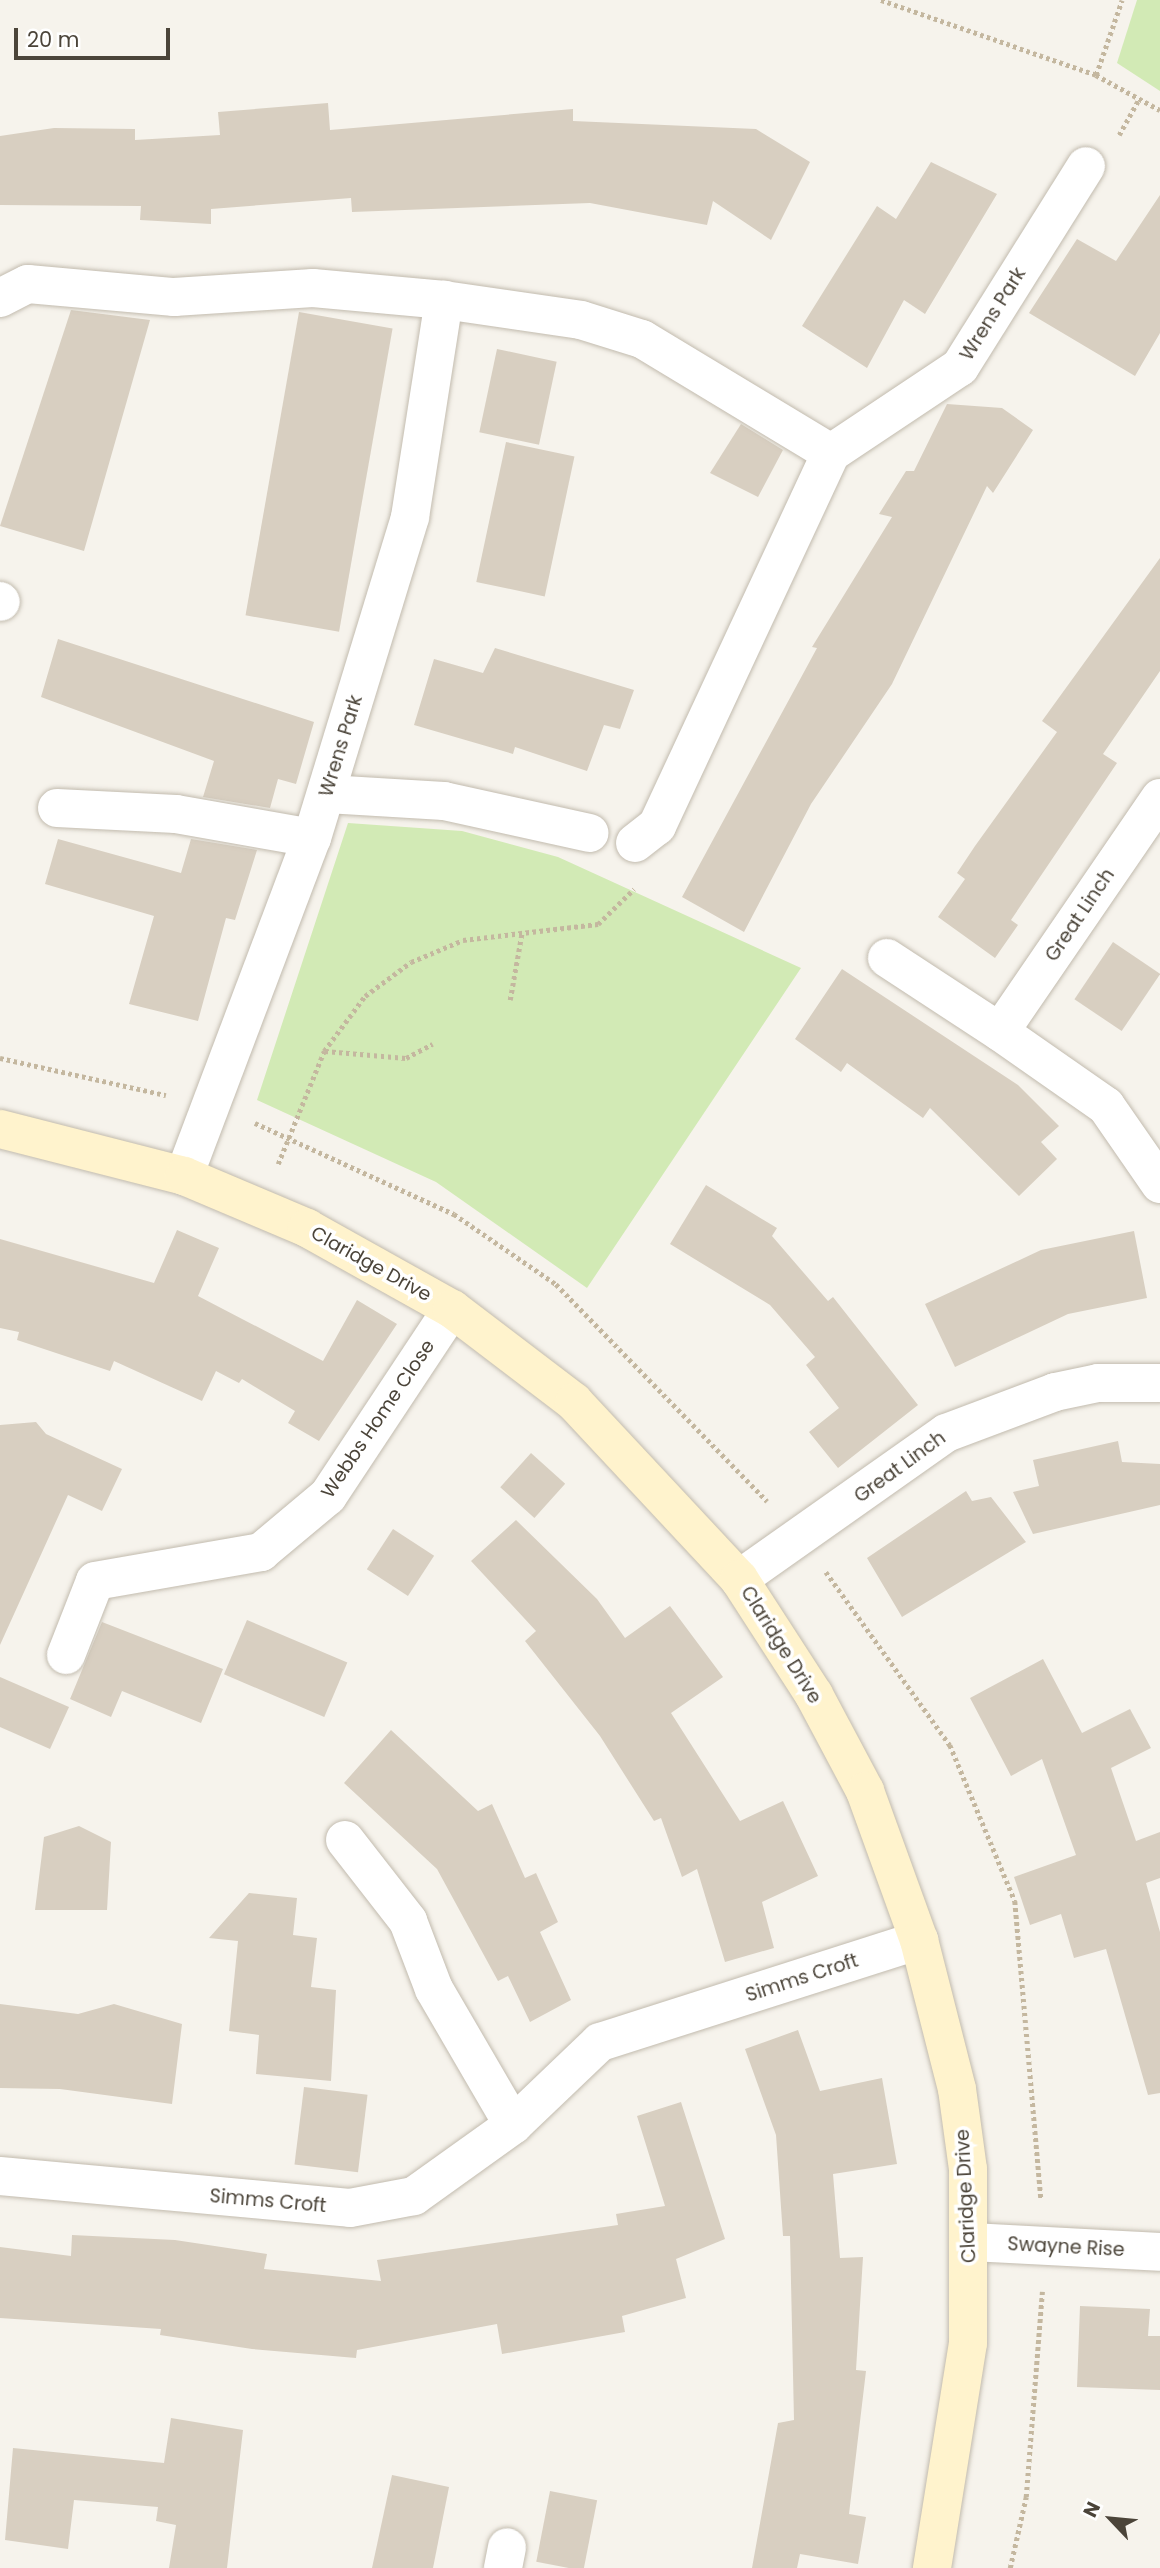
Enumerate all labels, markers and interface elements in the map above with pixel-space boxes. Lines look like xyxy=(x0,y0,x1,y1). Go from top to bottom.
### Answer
scale bar xyxy=(18,14,173,58)
text: 20 m xyxy=(27,25,80,54)
street label: Wrens Park xyxy=(955,263,1031,365)
street label: Wrens Park xyxy=(315,692,367,800)
street label: Great Linch xyxy=(1041,864,1119,966)
street label: Claridge Drive xyxy=(307,1222,435,1306)
street label: Webbs Home Close xyxy=(317,1336,439,1502)
street label: Great Linch xyxy=(850,1426,950,1508)
street label: Claridge Drive xyxy=(736,1582,826,1708)
street label: Simms Croft xyxy=(743,1949,861,2007)
street label: Claridge Drive xyxy=(951,2128,981,2264)
street label: Simms Croft xyxy=(209,2185,327,2217)
street label: Swayne Rise xyxy=(1007,2233,1125,2261)
north arrow xyxy=(1076,2484,1146,2554)
text: N xyxy=(1076,2497,1107,2522)

